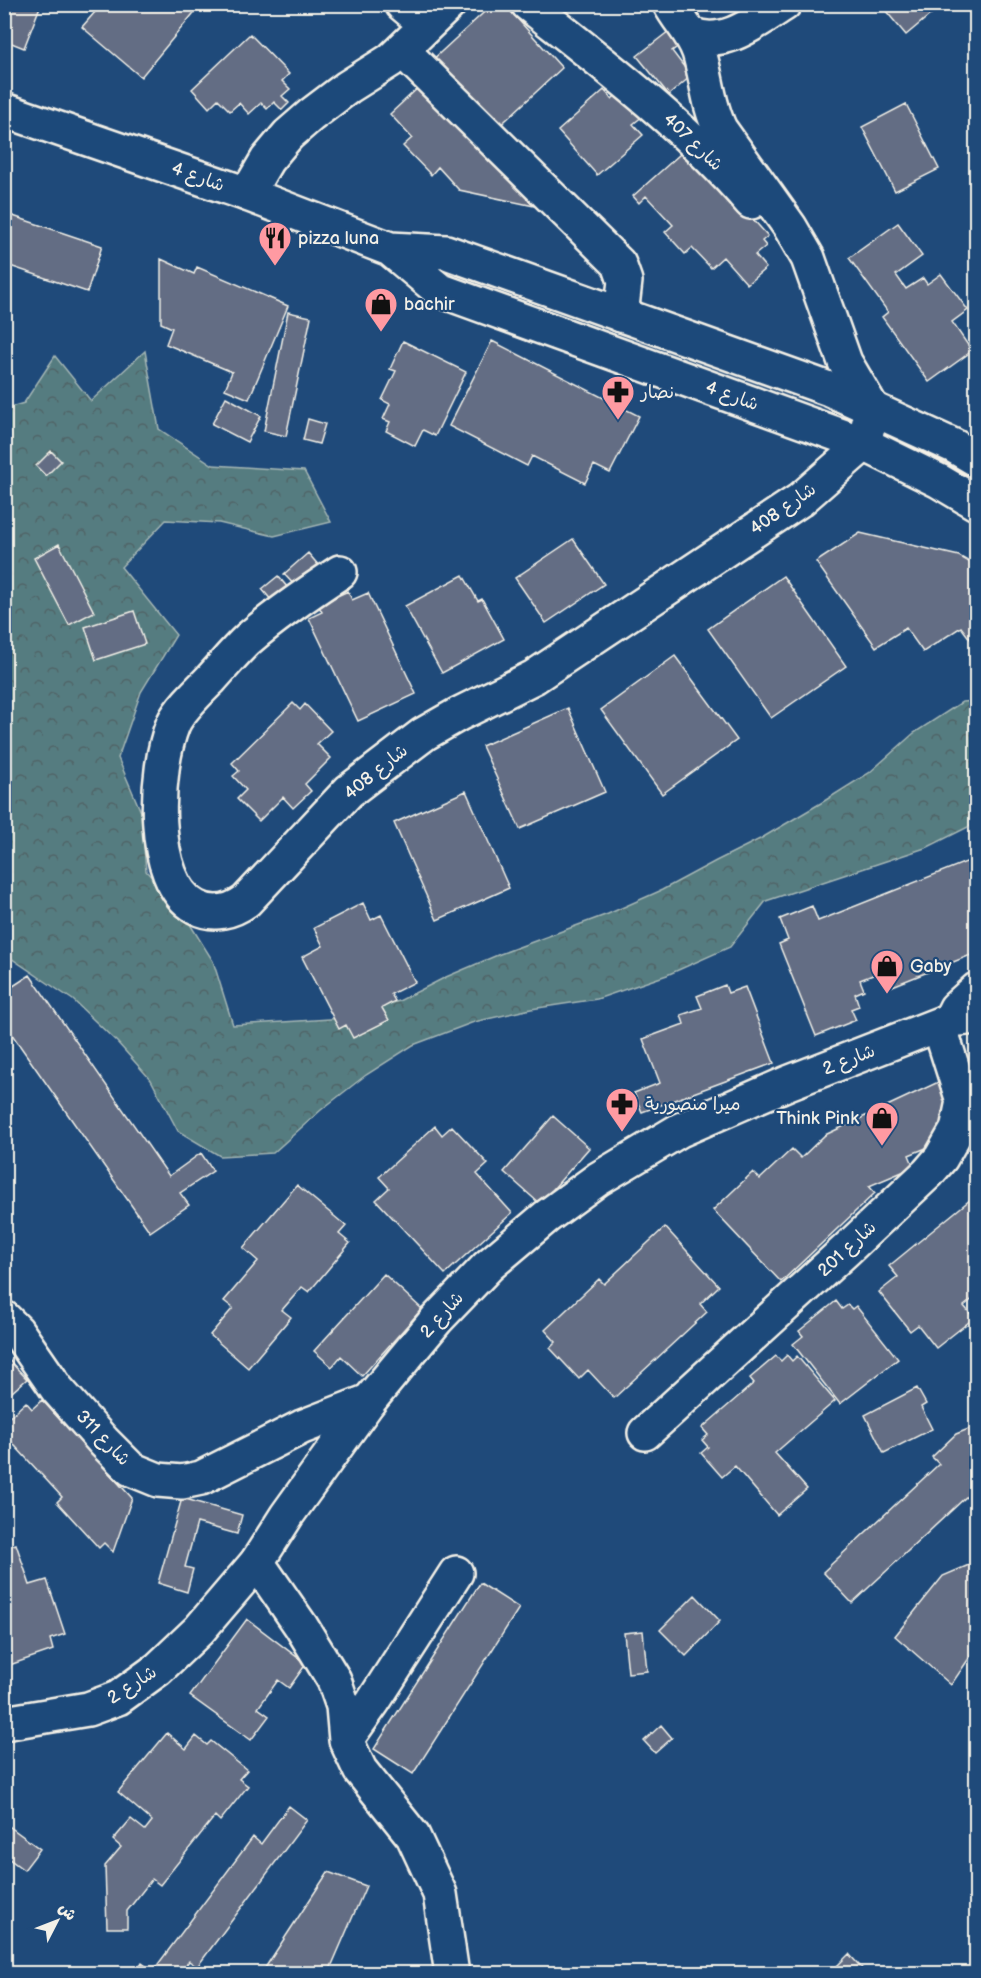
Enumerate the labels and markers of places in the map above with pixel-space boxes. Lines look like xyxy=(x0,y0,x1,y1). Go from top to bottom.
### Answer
restaurant icon: pizza luna xyxy=(257,220,293,267)
place label: pizza luna xyxy=(298,228,379,249)
shop icon: bachir xyxy=(363,286,399,333)
place label: bachir xyxy=(404,294,455,315)
pharmacy icon: نصار xyxy=(600,374,636,421)
place label: نصار xyxy=(639,382,675,403)
shop icon: Gaby xyxy=(869,948,905,995)
place label: Gaby xyxy=(910,956,953,977)
pharmacy icon: ميرا منصورية xyxy=(604,1086,640,1133)
place label: ميرا منصورية xyxy=(645,1094,740,1115)
shop icon: Think Pink xyxy=(864,1100,900,1147)
place label: Think Pink xyxy=(776,1108,859,1129)

